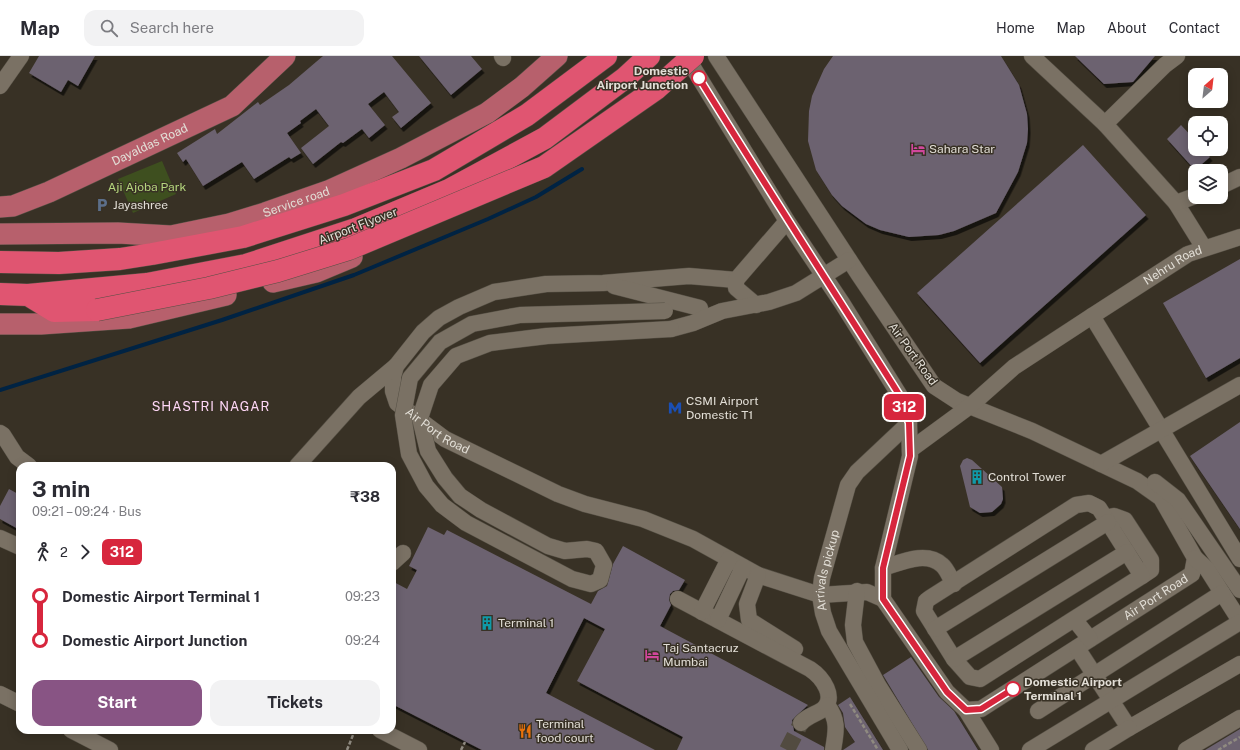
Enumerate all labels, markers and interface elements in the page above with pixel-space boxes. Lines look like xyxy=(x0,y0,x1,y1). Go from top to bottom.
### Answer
search box xyxy=(84,10,364,46)
text: Map xyxy=(20,17,60,39)
icon: search xyxy=(98,17,120,39)
text: Search here xyxy=(130,19,214,36)
text: Home xyxy=(996,20,1035,36)
text: Map xyxy=(1057,20,1085,36)
text: About xyxy=(1107,20,1147,36)
text: Contact xyxy=(1169,20,1220,36)
place label: Domestic Airport Junction xyxy=(597,64,688,92)
north arrow xyxy=(1188,68,1228,108)
map controls xyxy=(1188,68,1228,204)
marker: Domestic Airport Junction xyxy=(691,70,707,86)
button: locate xyxy=(1188,116,1228,156)
street label: Dayaldas Road xyxy=(110,121,190,168)
hotel icon: Sahara Star xyxy=(910,141,926,157)
place label: Sahara Star xyxy=(929,142,995,156)
button: layers xyxy=(1188,164,1228,204)
park label: Aji Ajoba Park xyxy=(108,180,186,194)
street label: Service road xyxy=(261,184,332,220)
parking icon: Jayashree xyxy=(94,197,110,213)
place label: Jayashree xyxy=(113,198,168,212)
street label: Airport Flyover xyxy=(317,204,400,247)
street label: Nehru Road xyxy=(1141,243,1204,288)
street label: Air Port Road xyxy=(886,320,940,388)
place label: CSMI Airport Domestic T1 xyxy=(686,394,759,422)
line badge: 312 xyxy=(881,394,927,420)
district label: SHASTRI NAGAR xyxy=(152,399,270,414)
text: 312 xyxy=(892,399,916,415)
metro station icon: CSMI Airport Domestic T1 xyxy=(667,400,683,416)
street label: Air Port Road xyxy=(403,405,472,457)
building icon: Control Tower xyxy=(969,469,985,485)
place label: Control Tower xyxy=(988,470,1066,484)
text: 3 min xyxy=(32,476,90,502)
text: ₹38 xyxy=(350,488,380,505)
text: 09:21 – 09:24 · Bus xyxy=(32,504,141,519)
street label: Arrivals pickup xyxy=(813,528,842,612)
icon: walk xyxy=(32,541,54,563)
icon: forward xyxy=(74,541,96,563)
text: 312 xyxy=(110,544,134,560)
text: 2 xyxy=(60,545,68,560)
street label: Air Port Road xyxy=(1121,571,1191,623)
text: Domestic Airport Terminal 1 xyxy=(62,588,260,605)
text: 09:23 xyxy=(345,589,380,604)
building icon: Terminal 1 xyxy=(479,615,495,631)
place label: Terminal 1 xyxy=(498,616,554,630)
text: Domestic Airport Junction xyxy=(62,632,247,649)
text: 09:24 xyxy=(345,633,380,648)
place label: Taj Santacruz Mumbai xyxy=(663,641,739,669)
hotel icon: Taj Santacruz Mumbai xyxy=(644,647,660,663)
place label: Domestic Airport Terminal 1 xyxy=(1024,675,1122,703)
button: Start xyxy=(32,680,202,726)
button: Tickets xyxy=(210,680,380,726)
marker: Domestic Airport Terminal 1 xyxy=(1005,681,1021,697)
place label: Terminal food court xyxy=(536,717,594,745)
restaurant icon: Terminal food court xyxy=(517,723,533,739)

